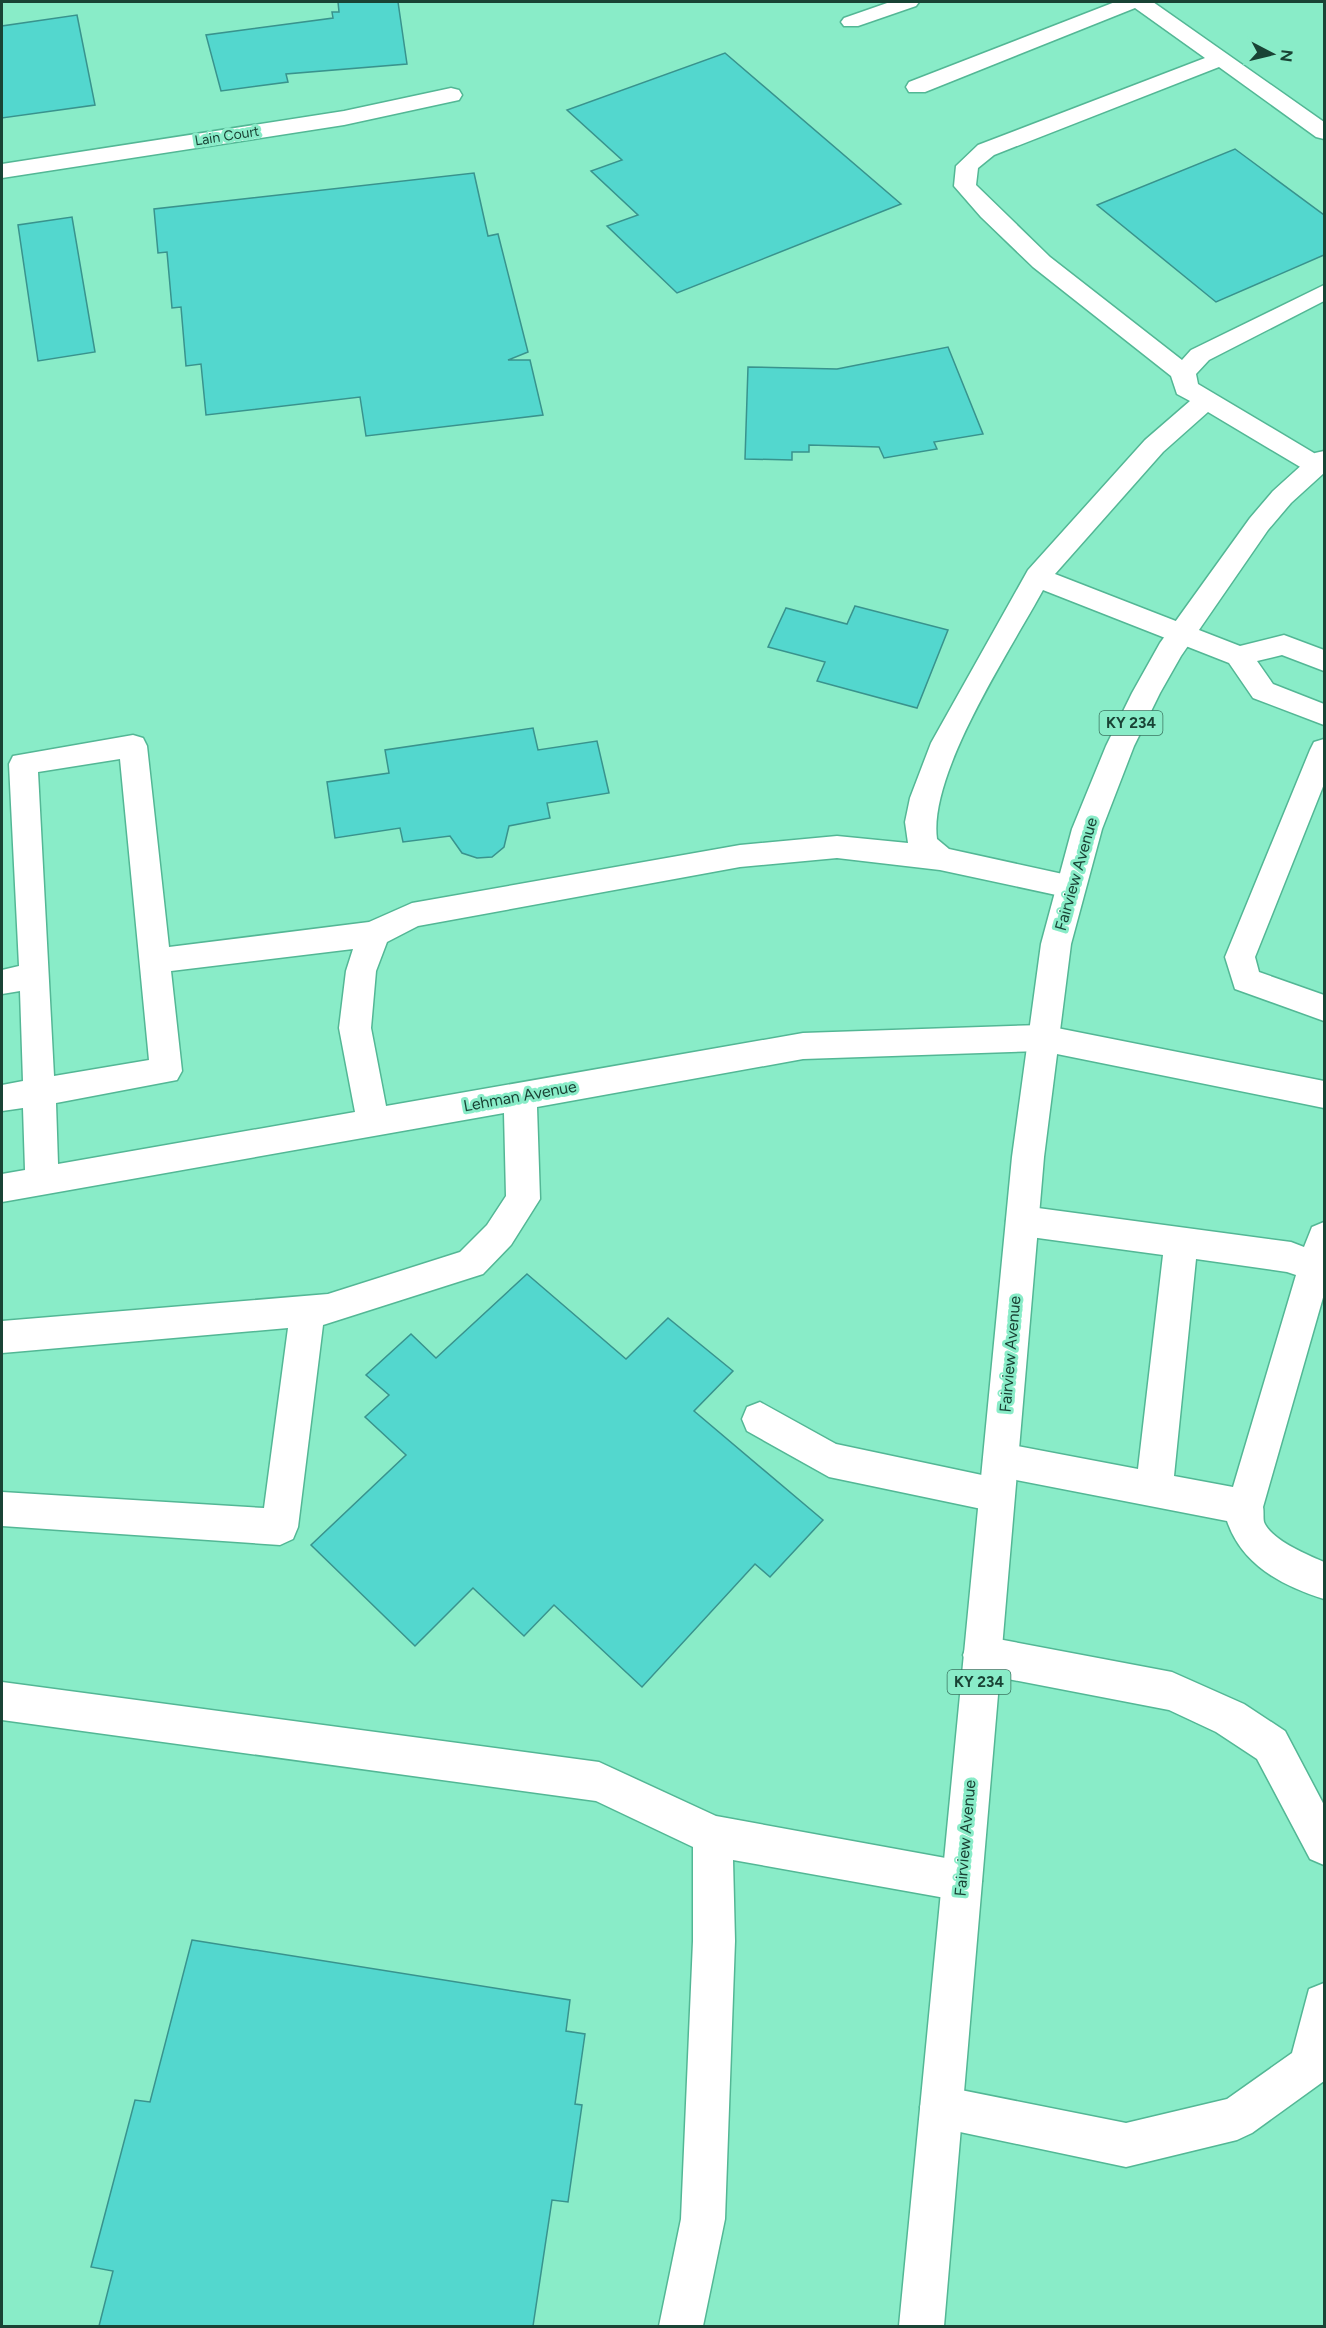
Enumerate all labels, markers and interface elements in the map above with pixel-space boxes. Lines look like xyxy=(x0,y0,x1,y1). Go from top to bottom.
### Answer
north arrow xyxy=(1242,24,1302,84)
text: N xyxy=(1276,48,1297,63)
street label: Lain Court xyxy=(194,123,260,149)
road number: KY 234 xyxy=(1100,711,1162,735)
street label: Fairview Avenue xyxy=(1051,815,1101,933)
street label: Lehman Avenue xyxy=(462,1077,578,1115)
street label: Fairview Avenue xyxy=(995,1295,1025,1413)
road number: KY 234 xyxy=(948,1670,1010,1694)
street label: Fairview Avenue xyxy=(950,1779,980,1897)

